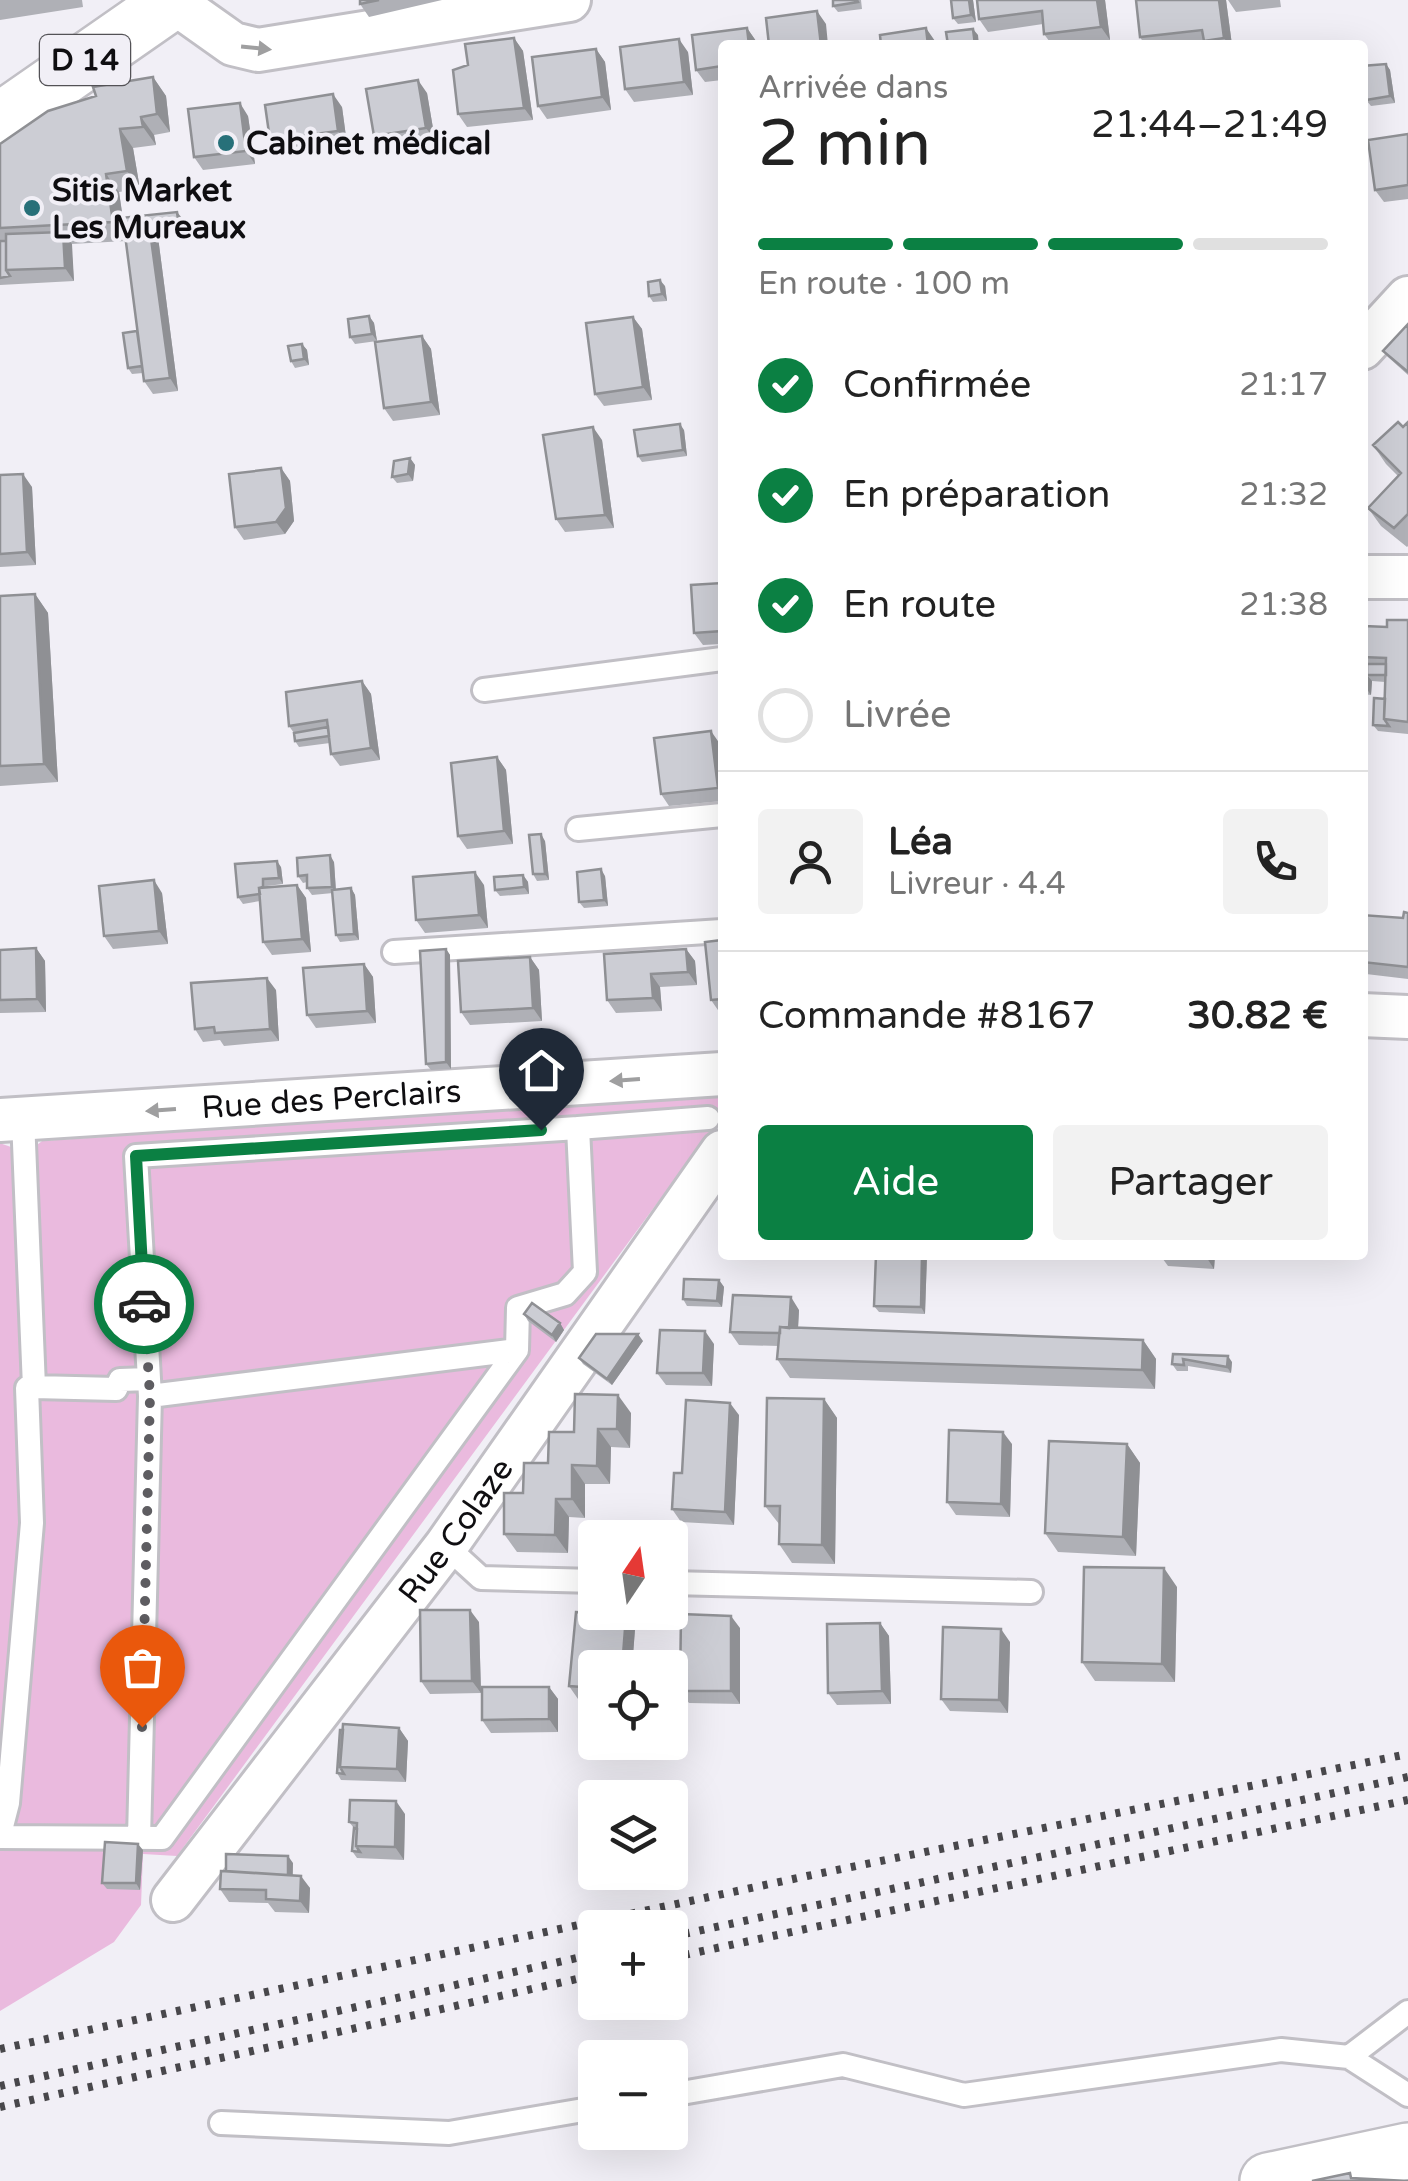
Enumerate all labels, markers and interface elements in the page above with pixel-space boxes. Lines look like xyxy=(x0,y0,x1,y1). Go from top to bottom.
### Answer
road number: D 14 xyxy=(40,35,130,85)
one-way arrow xyxy=(241,40,272,56)
text: Arrivée dans xyxy=(758,69,948,107)
text: 21:44–21:49 xyxy=(1091,102,1328,148)
text: 2 min xyxy=(758,105,931,184)
place label: Cabinet médical xyxy=(246,125,491,163)
marker: Cabinet médical xyxy=(215,132,237,154)
place label: Sitis Market Les Mureaux xyxy=(52,172,246,247)
marker: Sitis Market Les Mureaux xyxy=(21,197,43,219)
text: En route · 100 m xyxy=(758,265,1010,303)
icon: check xyxy=(758,358,813,413)
text: Confirmée xyxy=(843,362,1031,408)
text: 21:17 xyxy=(1239,366,1328,404)
icon: check xyxy=(758,468,813,523)
text: En préparation xyxy=(843,472,1110,518)
text: 21:32 xyxy=(1239,476,1328,514)
icon: check xyxy=(758,578,813,633)
text: En route xyxy=(843,582,996,628)
text: 21:38 xyxy=(1239,586,1328,624)
text: Livrée xyxy=(843,692,952,738)
button: person xyxy=(758,809,863,914)
button: phone xyxy=(1223,809,1328,914)
text: Léa xyxy=(888,819,953,865)
text: Livreur · 4.4 xyxy=(888,865,1066,903)
text: Commande #8167 xyxy=(758,993,1095,1039)
text: 30.82 € xyxy=(1187,993,1328,1039)
pin xyxy=(499,1028,584,1131)
icon: home xyxy=(514,1043,569,1098)
one-way arrow xyxy=(609,1072,641,1088)
street label: Rue des Perclairs xyxy=(200,1073,463,1127)
one-way arrow xyxy=(145,1102,177,1118)
button: Aide xyxy=(758,1125,1033,1240)
button: Partager xyxy=(1053,1125,1328,1240)
courier xyxy=(94,1254,194,1354)
icon: car xyxy=(117,1277,172,1332)
street label: Rue Colaze xyxy=(391,1451,521,1611)
north arrow xyxy=(578,1520,688,1630)
map controls xyxy=(578,1520,688,2150)
pin xyxy=(100,1625,185,1728)
icon: bag xyxy=(115,1640,170,1695)
button: locate xyxy=(578,1650,688,1760)
button: layers xyxy=(578,1780,688,1890)
button: + xyxy=(578,1910,688,2020)
button: − xyxy=(578,2040,688,2150)

